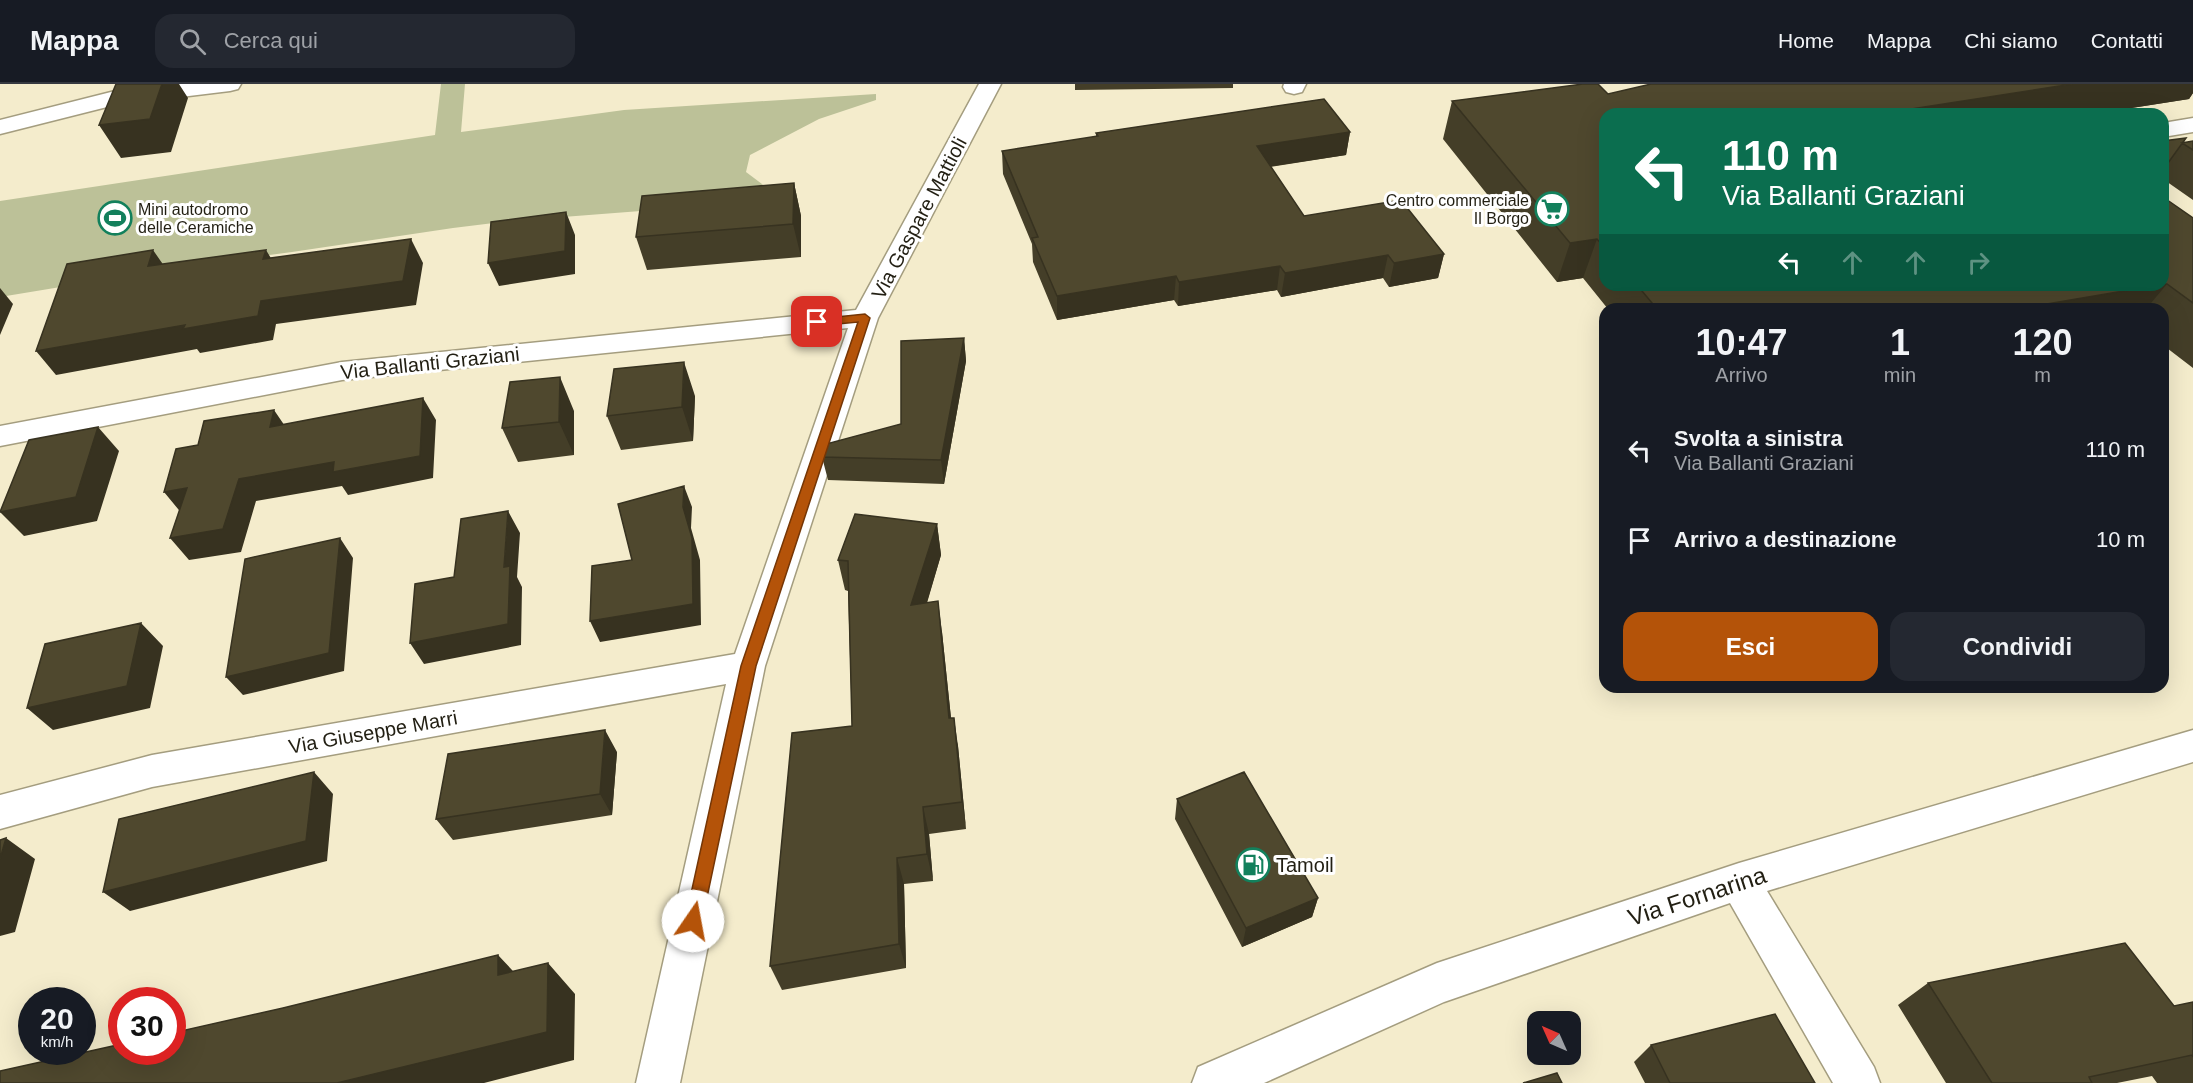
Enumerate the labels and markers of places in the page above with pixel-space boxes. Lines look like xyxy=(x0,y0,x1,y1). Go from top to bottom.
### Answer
supermarket icon: Centro commerciale Il Borgo xyxy=(1534,191,1570,227)
place label: Centro commerciale Il Borgo xyxy=(1386,192,1529,227)
sports icon: Mini autodromo delle Ceramiche xyxy=(97,200,133,236)
place label: Mini autodromo delle Ceramiche xyxy=(138,201,254,236)
pin xyxy=(791,296,842,347)
fuel station icon: Tamoil xyxy=(1235,847,1271,883)
place label: Tamoil xyxy=(1276,854,1334,876)

